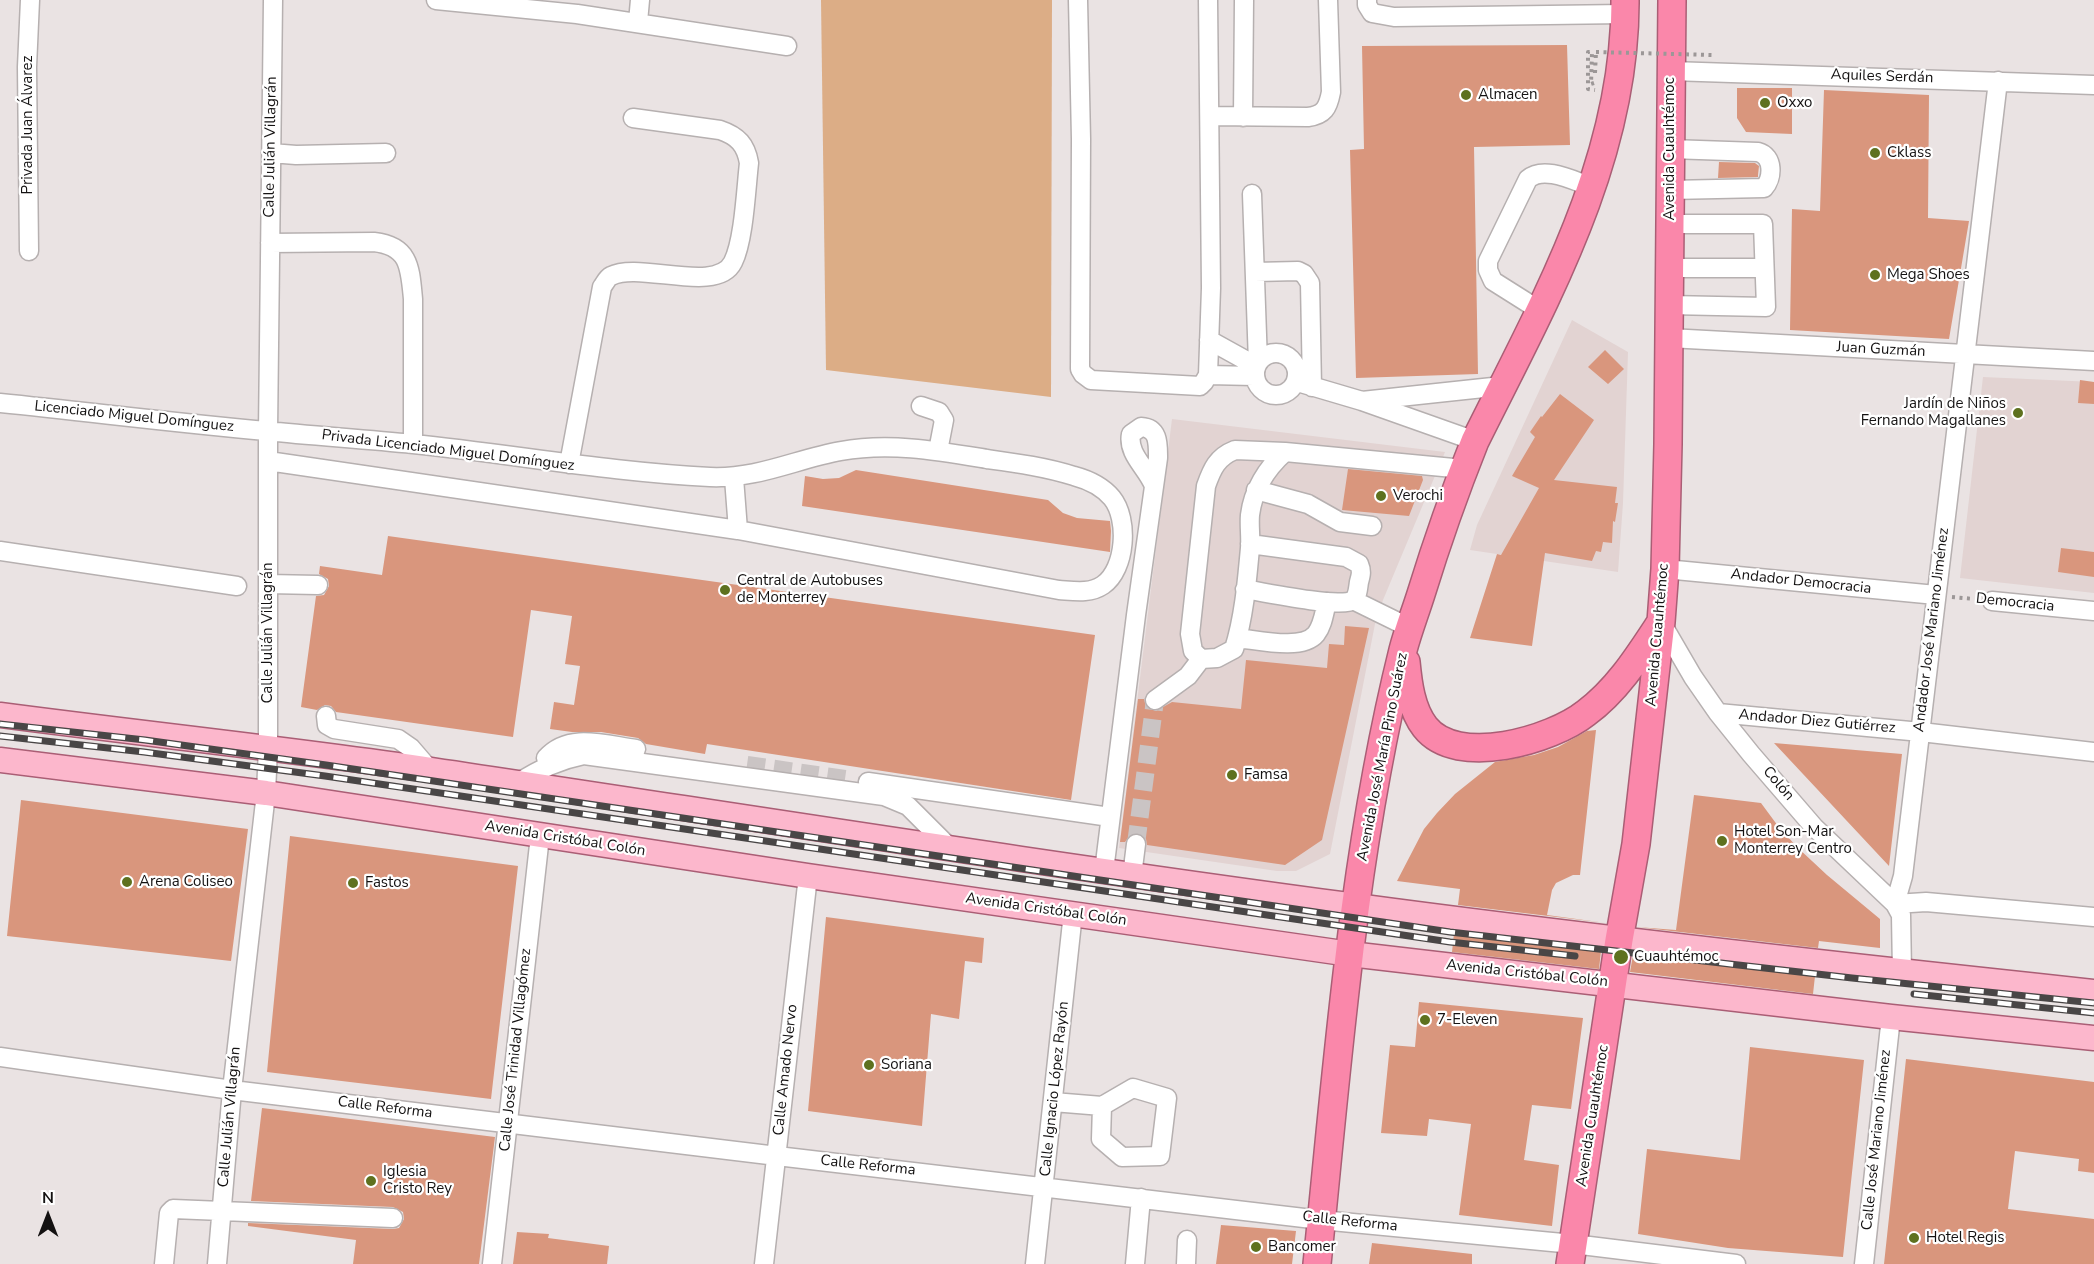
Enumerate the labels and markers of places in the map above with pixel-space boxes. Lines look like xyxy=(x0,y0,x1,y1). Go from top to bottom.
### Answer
place label: Almacen xyxy=(1478,86,1537,104)
marker: Almacen xyxy=(1459,88,1473,102)
place label: Oxxo xyxy=(1777,94,1812,112)
marker: Oxxo xyxy=(1758,96,1772,110)
place label: Cklass xyxy=(1887,144,1931,162)
marker: Cklass xyxy=(1868,146,1882,160)
place label: Mega Shoes xyxy=(1887,266,1970,284)
marker: Mega Shoes xyxy=(1868,268,1882,282)
place label: Jardín de Niños Fernando Magallanes xyxy=(1861,395,2006,430)
marker: Jardín de Niños Fernando Magallanes xyxy=(2011,406,2025,420)
place label: Verochi xyxy=(1393,487,1443,505)
marker: Verochi xyxy=(1374,489,1388,503)
place label: Central de Autobuses de Monterrey xyxy=(737,572,883,607)
marker: Central de Autobuses de Monterrey xyxy=(718,583,732,597)
place label: Famsa xyxy=(1244,766,1288,784)
marker: Famsa xyxy=(1225,768,1239,782)
place label: Hotel Son-Mar Monterrey Centro xyxy=(1734,823,1852,858)
marker: Hotel Son-Mar Monterrey Centro xyxy=(1715,834,1729,848)
place label: Arena Coliseo xyxy=(139,873,233,891)
place label: Fastos xyxy=(365,874,409,892)
marker: Arena Coliseo xyxy=(120,875,134,889)
marker: Fastos xyxy=(346,876,360,890)
marker: Cuauhtémoc xyxy=(1612,948,1630,966)
place label: Cuauhtémoc xyxy=(1634,948,1719,966)
place label: 7-Eleven xyxy=(1437,1011,1497,1029)
marker: 7-Eleven xyxy=(1418,1013,1432,1027)
place label: Soriana xyxy=(881,1056,932,1074)
marker: Soriana xyxy=(862,1058,876,1072)
place label: Iglesia Cristo Rey xyxy=(383,1163,452,1198)
marker: Iglesia Cristo Rey xyxy=(364,1174,378,1188)
place label: Hotel Regis xyxy=(1926,1229,2004,1247)
marker: Hotel Regis xyxy=(1907,1231,1921,1245)
place label: Bancomer xyxy=(1268,1238,1336,1256)
marker: Bancomer xyxy=(1249,1240,1263,1254)

